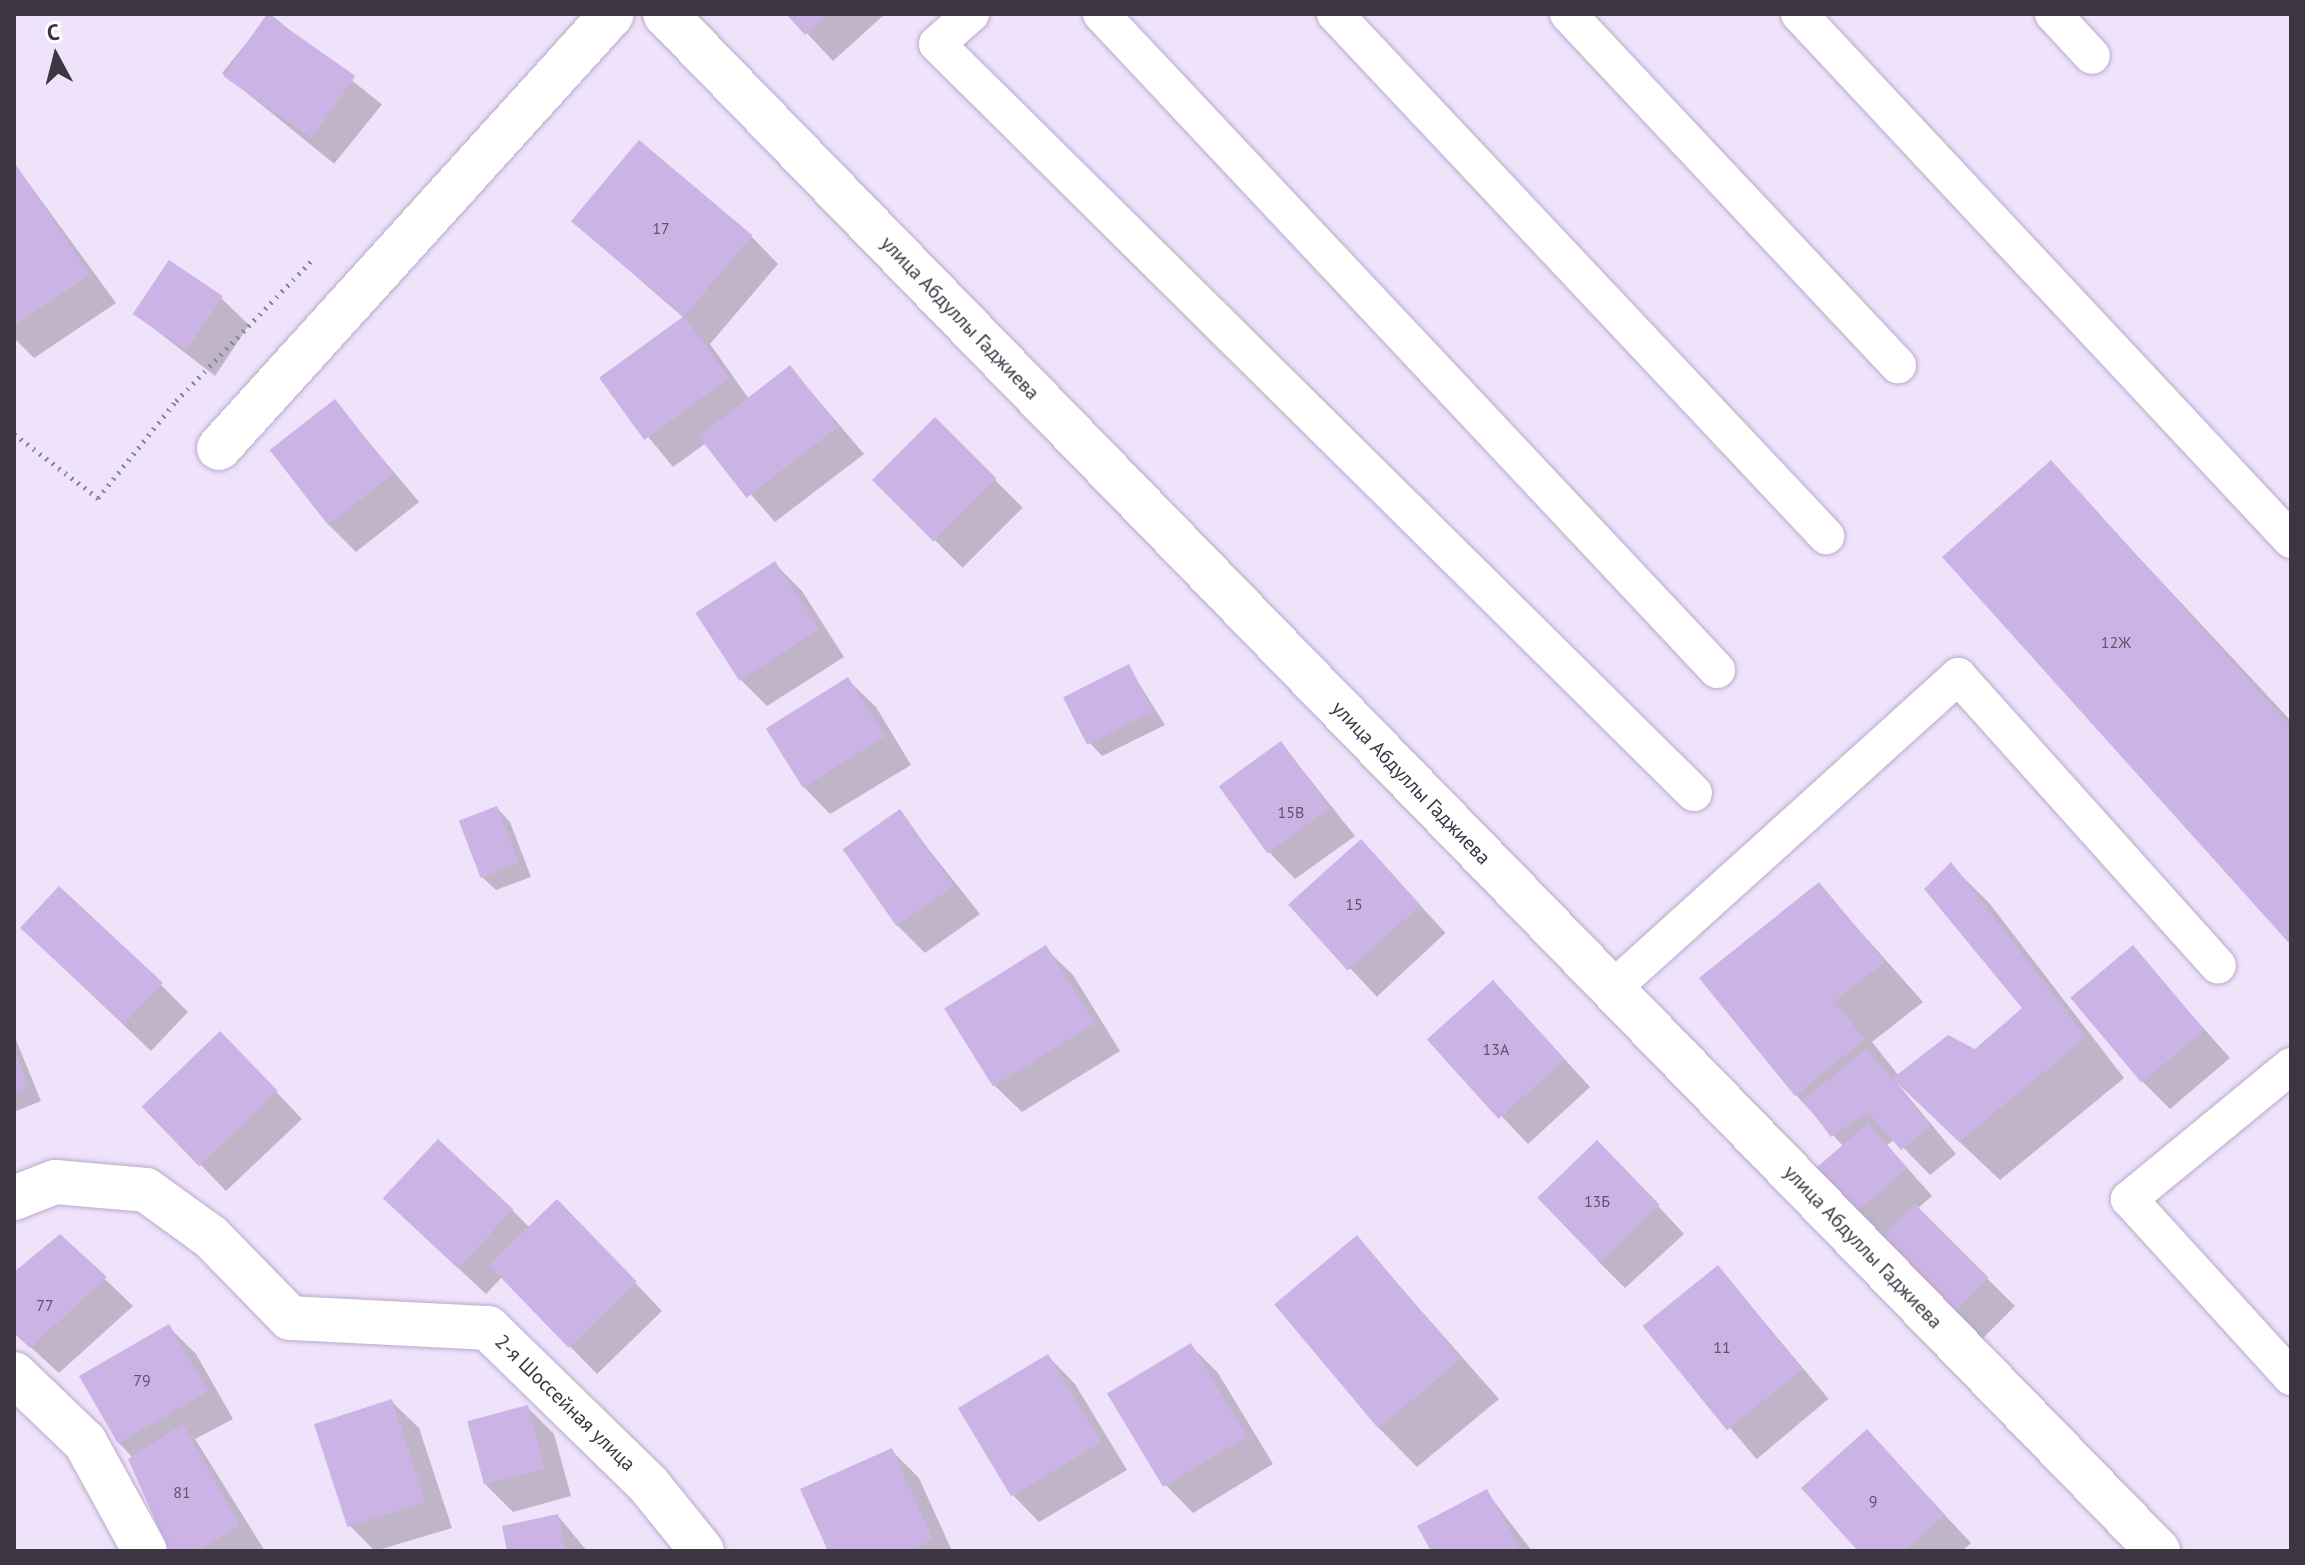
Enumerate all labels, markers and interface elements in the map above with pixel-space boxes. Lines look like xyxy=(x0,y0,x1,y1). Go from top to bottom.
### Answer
north arrow xyxy=(16,16,96,96)
text: С xyxy=(45,18,61,47)
house number: 17 xyxy=(652,218,670,238)
street label: улица Абдуллы Гаджиева xyxy=(875,231,1045,405)
house number: 12Ж xyxy=(2101,632,2131,652)
street label: улица Абдуллы Гаджиева xyxy=(1326,696,1496,870)
house number: 15В xyxy=(1278,802,1304,822)
house number: 15 xyxy=(1345,894,1363,914)
house number: 13А xyxy=(1483,1039,1509,1059)
street label: улица Абдуллы Гаджиева xyxy=(1778,1160,1948,1334)
house number: 13Б xyxy=(1584,1191,1610,1211)
house number: 77 xyxy=(36,1295,54,1315)
street label: 2-я Шоссейная улица xyxy=(490,1330,640,1476)
house number: 11 xyxy=(1713,1337,1731,1357)
house number: 79 xyxy=(133,1370,151,1390)
house number: 81 xyxy=(173,1482,191,1502)
house number: 9 xyxy=(1869,1491,1877,1511)

